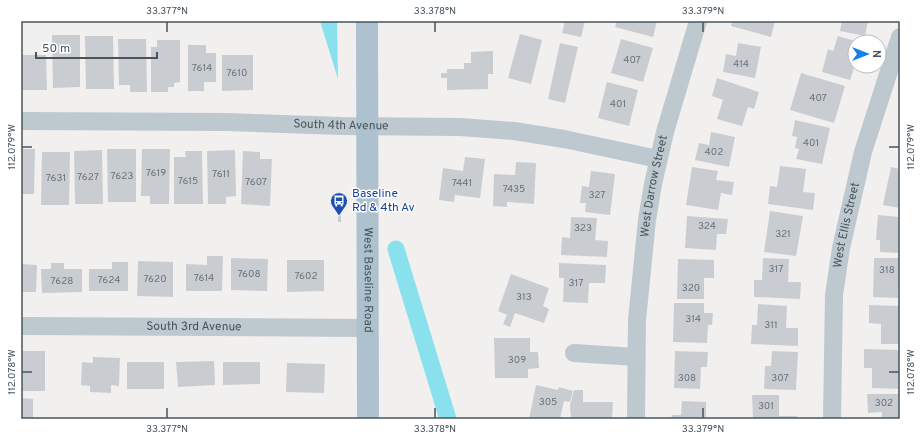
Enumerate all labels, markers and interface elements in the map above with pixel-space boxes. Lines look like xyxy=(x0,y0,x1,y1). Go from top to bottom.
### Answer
text: 33.377°N xyxy=(146,5,188,18)
text: 33.378°N xyxy=(414,5,456,18)
text: 33.379°N xyxy=(682,5,724,18)
scale bar xyxy=(36,34,157,60)
north arrow xyxy=(847,34,887,74)
text: 50 m xyxy=(42,41,70,57)
text: N xyxy=(869,50,883,58)
house number: 407 xyxy=(623,54,641,67)
house number: 414 xyxy=(733,58,749,71)
house number: 7614 xyxy=(192,62,212,75)
house number: 7610 xyxy=(227,67,247,80)
house number: 407 xyxy=(809,92,827,105)
house number: 401 xyxy=(610,98,626,111)
street label: South 4th Avenue xyxy=(293,116,389,134)
text: 112.079°W xyxy=(6,124,19,170)
text: 112.079°W xyxy=(905,124,918,170)
street label: West Darrow Street xyxy=(637,134,672,238)
house number: 401 xyxy=(803,137,819,150)
house number: 402 xyxy=(705,146,723,159)
house number: 7619 xyxy=(146,167,166,180)
house number: 7611 xyxy=(212,168,230,181)
house number: 7623 xyxy=(111,170,133,183)
house number: 7627 xyxy=(77,171,99,184)
house number: 7631 xyxy=(46,172,66,185)
house number: 7615 xyxy=(178,175,198,188)
house number: 7607 xyxy=(245,176,267,189)
house number: 7441 xyxy=(452,177,472,190)
street label: West Ellis Street xyxy=(830,181,864,269)
house number: 7435 xyxy=(503,183,525,196)
place label: Baseline Rd & 4th Av xyxy=(352,186,415,216)
house number: 327 xyxy=(588,189,606,202)
bus stop icon: Baseline Rd & 4th Av xyxy=(329,191,349,216)
house number: 324 xyxy=(698,220,716,233)
house number: 323 xyxy=(574,222,592,235)
street label: West Baseline Road xyxy=(360,227,376,333)
house number: 321 xyxy=(775,228,791,241)
house number: 317 xyxy=(769,263,783,276)
house number: 318 xyxy=(879,264,895,277)
house number: 7608 xyxy=(237,268,261,281)
house number: 7602 xyxy=(294,270,318,283)
house number: 7614 xyxy=(194,272,214,285)
house number: 7620 xyxy=(143,273,167,286)
house number: 7624 xyxy=(98,274,120,287)
house number: 7628 xyxy=(51,275,73,288)
house number: 317 xyxy=(569,277,583,290)
house number: 320 xyxy=(682,282,700,295)
house number: 313 xyxy=(516,291,532,304)
house number: 314 xyxy=(685,313,701,326)
street label: South 3rd Avenue xyxy=(146,319,242,335)
house number: 311 xyxy=(764,319,778,332)
text: 112.078°W xyxy=(6,349,19,395)
text: 112.078°W xyxy=(905,349,918,395)
house number: 309 xyxy=(508,354,526,367)
house number: 308 xyxy=(678,372,696,385)
house number: 307 xyxy=(771,372,789,385)
house number: 305 xyxy=(539,396,557,409)
house number: 302 xyxy=(875,397,893,410)
house number: 301 xyxy=(758,400,774,413)
text: 33.377°N xyxy=(146,423,188,436)
text: 33.378°N xyxy=(414,423,456,436)
text: 33.379°N xyxy=(682,423,724,436)

